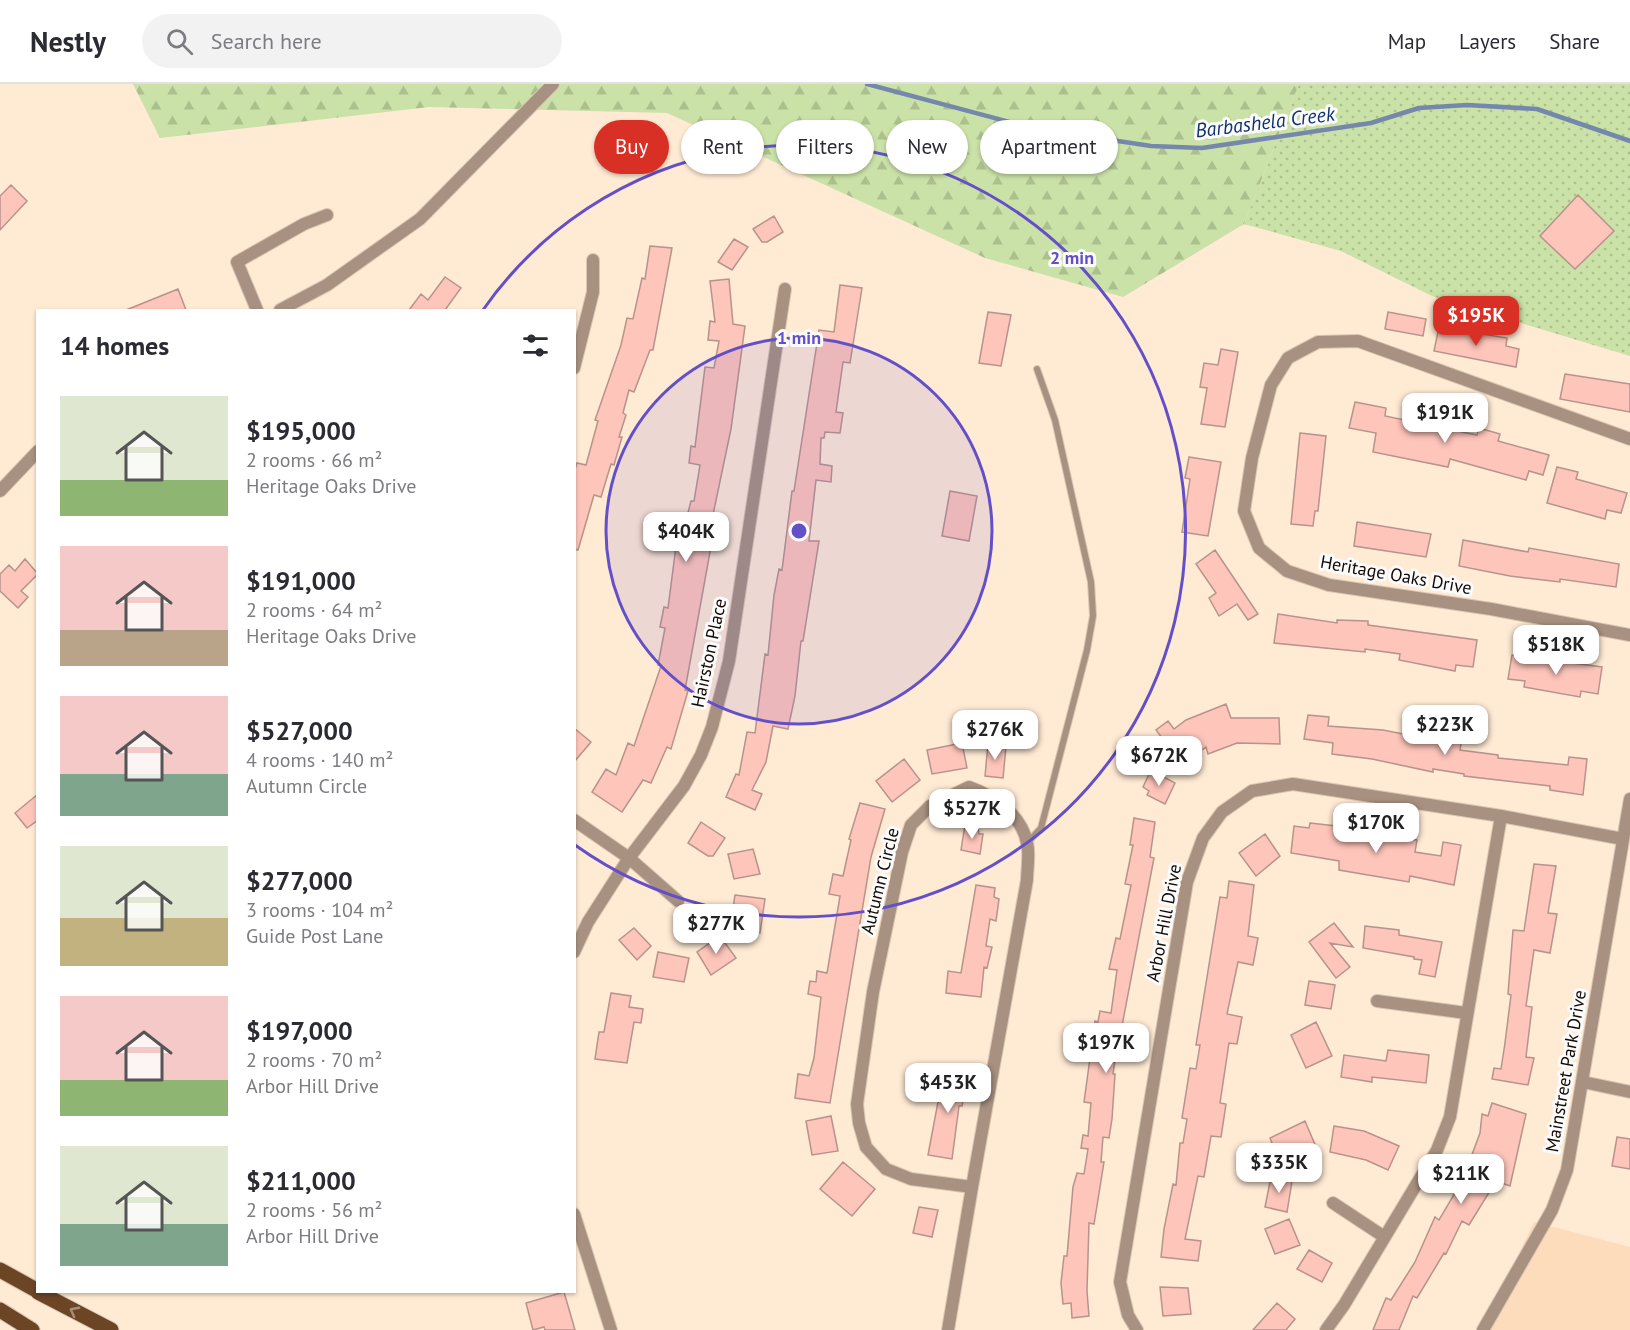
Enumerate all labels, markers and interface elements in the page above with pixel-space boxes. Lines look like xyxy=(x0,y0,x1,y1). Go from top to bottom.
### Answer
search box xyxy=(142,14,562,68)
text: Nestly xyxy=(30,23,106,60)
icon: search xyxy=(163,25,196,58)
text: Search here xyxy=(211,27,322,55)
text: Map xyxy=(1388,28,1426,55)
text: Layers xyxy=(1459,28,1516,55)
text: Share xyxy=(1549,28,1600,55)
water label: Barbashela Creek xyxy=(1194,100,1337,143)
chip: Buy xyxy=(594,120,669,174)
chip: Rent xyxy=(681,120,764,174)
chip: Filters xyxy=(776,120,874,174)
chip: New xyxy=(886,120,968,174)
chip: Apartment xyxy=(980,120,1118,174)
text: 2 min xyxy=(1050,246,1094,269)
pin: $195K xyxy=(1434,296,1518,347)
text: $195K xyxy=(1447,302,1505,328)
text: 1 min xyxy=(777,326,821,349)
text: 14 homes xyxy=(60,329,169,362)
icon: filters xyxy=(519,329,552,362)
pin: $191K xyxy=(1403,393,1487,444)
text: $191K xyxy=(1416,399,1474,425)
text: $195,000 xyxy=(246,414,356,447)
icon: home xyxy=(108,420,180,492)
text: 2 rooms · 66 m² xyxy=(246,447,382,473)
text: Heritage Oaks Drive xyxy=(246,473,416,499)
pin: $404K xyxy=(644,512,728,563)
text: $404K xyxy=(657,518,715,544)
centre of rings xyxy=(789,521,809,541)
street label: Heritage Oaks Drive xyxy=(1319,550,1474,599)
text: $191,000 xyxy=(246,564,356,597)
icon: home xyxy=(108,570,180,642)
street label: Hairston Place xyxy=(686,596,731,709)
text: 2 rooms · 64 m² xyxy=(246,597,382,623)
text: Heritage Oaks Drive xyxy=(246,623,416,649)
pin: $518K xyxy=(1514,625,1598,676)
text: $518K xyxy=(1527,631,1585,657)
pin: $223K xyxy=(1403,705,1487,756)
pin: $276K xyxy=(953,710,1037,761)
text: $223K xyxy=(1416,711,1474,737)
text: $527,000 xyxy=(246,714,353,747)
text: $276K xyxy=(966,716,1024,742)
icon: home xyxy=(108,720,180,792)
pin: $672K xyxy=(1117,736,1201,787)
text: $672K xyxy=(1130,742,1188,768)
text: 4 rooms · 140 m² xyxy=(246,747,393,773)
text: Autumn Circle xyxy=(246,773,367,799)
pin: $527K xyxy=(930,789,1014,840)
text: $527K xyxy=(943,795,1001,821)
pin: $170K xyxy=(1334,803,1418,854)
text: $170K xyxy=(1347,809,1405,835)
street label: Autumn Circle xyxy=(855,825,904,937)
street label: Arbor Hill Drive xyxy=(1141,862,1186,984)
text: $277,000 xyxy=(246,864,353,897)
icon: home xyxy=(108,870,180,942)
text: 3 rooms · 104 m² xyxy=(246,897,393,923)
pin: $277K xyxy=(674,904,758,955)
text: $277K xyxy=(687,910,745,936)
text: Guide Post Lane xyxy=(246,923,383,949)
street label: Mainstreet Park Drive xyxy=(1540,988,1591,1154)
text: $197,000 xyxy=(246,1014,353,1047)
icon: home xyxy=(108,1020,180,1092)
pin: $197K xyxy=(1064,1023,1148,1074)
text: $197K xyxy=(1077,1029,1135,1055)
text: 2 rooms · 70 m² xyxy=(246,1047,382,1073)
pin: $453K xyxy=(906,1063,990,1114)
text: $453K xyxy=(919,1069,977,1095)
text: Arbor Hill Drive xyxy=(246,1073,379,1099)
pin: $335K xyxy=(1237,1143,1321,1194)
text: $335K xyxy=(1250,1149,1308,1175)
pin: $211K xyxy=(1419,1154,1503,1205)
text: $211K xyxy=(1432,1160,1490,1186)
text: $211,000 xyxy=(246,1164,356,1197)
icon: home xyxy=(108,1170,180,1242)
text: 2 rooms · 56 m² xyxy=(246,1197,382,1223)
text: Arbor Hill Drive xyxy=(246,1223,379,1249)
one-way arrow xyxy=(70,1307,80,1318)

